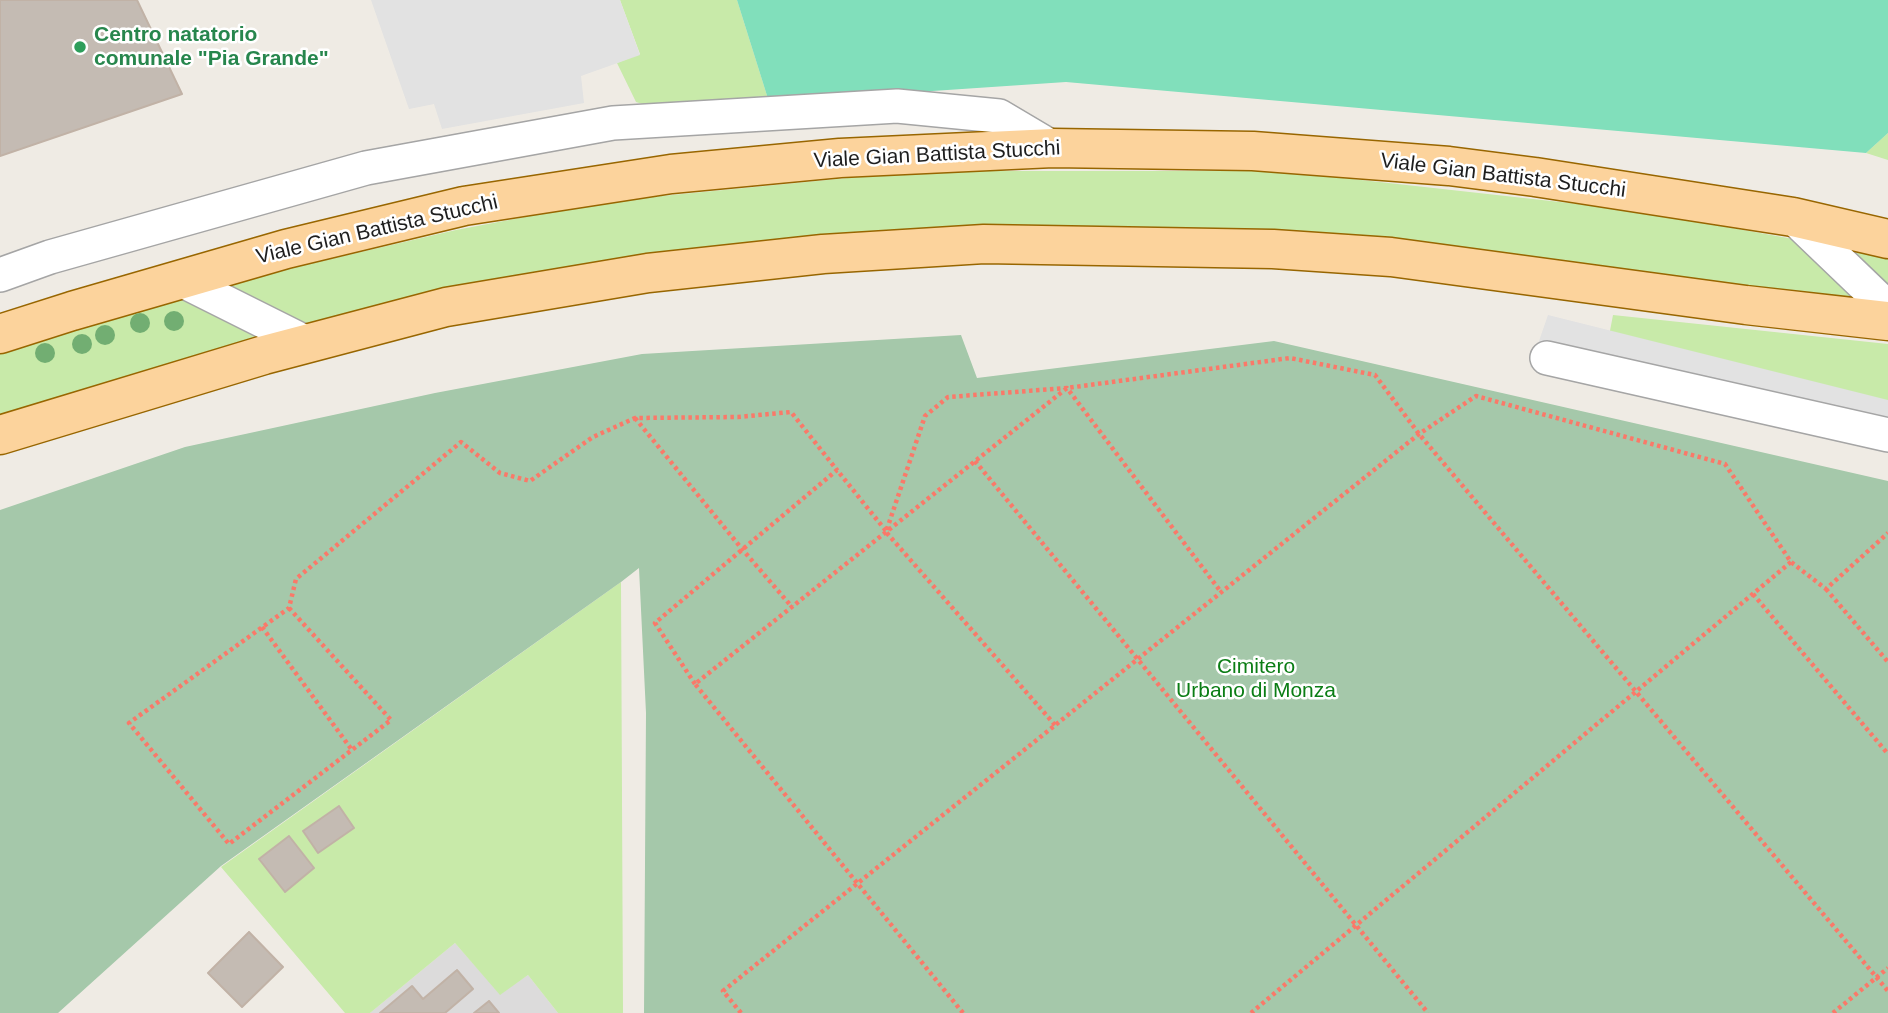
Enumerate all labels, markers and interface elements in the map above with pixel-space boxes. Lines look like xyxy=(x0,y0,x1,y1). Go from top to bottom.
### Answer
place label: Centro natatorio comunale "Pia Grande" xyxy=(94,22,329,72)
marker: Centro natatorio comunale "Pia Grande" xyxy=(72,39,88,55)
street label: Viale Gian Battista Stucchi xyxy=(813,136,1061,174)
street label: Viale Gian Battista Stucchi xyxy=(1379,148,1627,204)
street label: Viale Gian Battista Stucchi xyxy=(254,190,500,270)
park label: Cimitero Urbano di Monza xyxy=(1176,654,1336,704)

